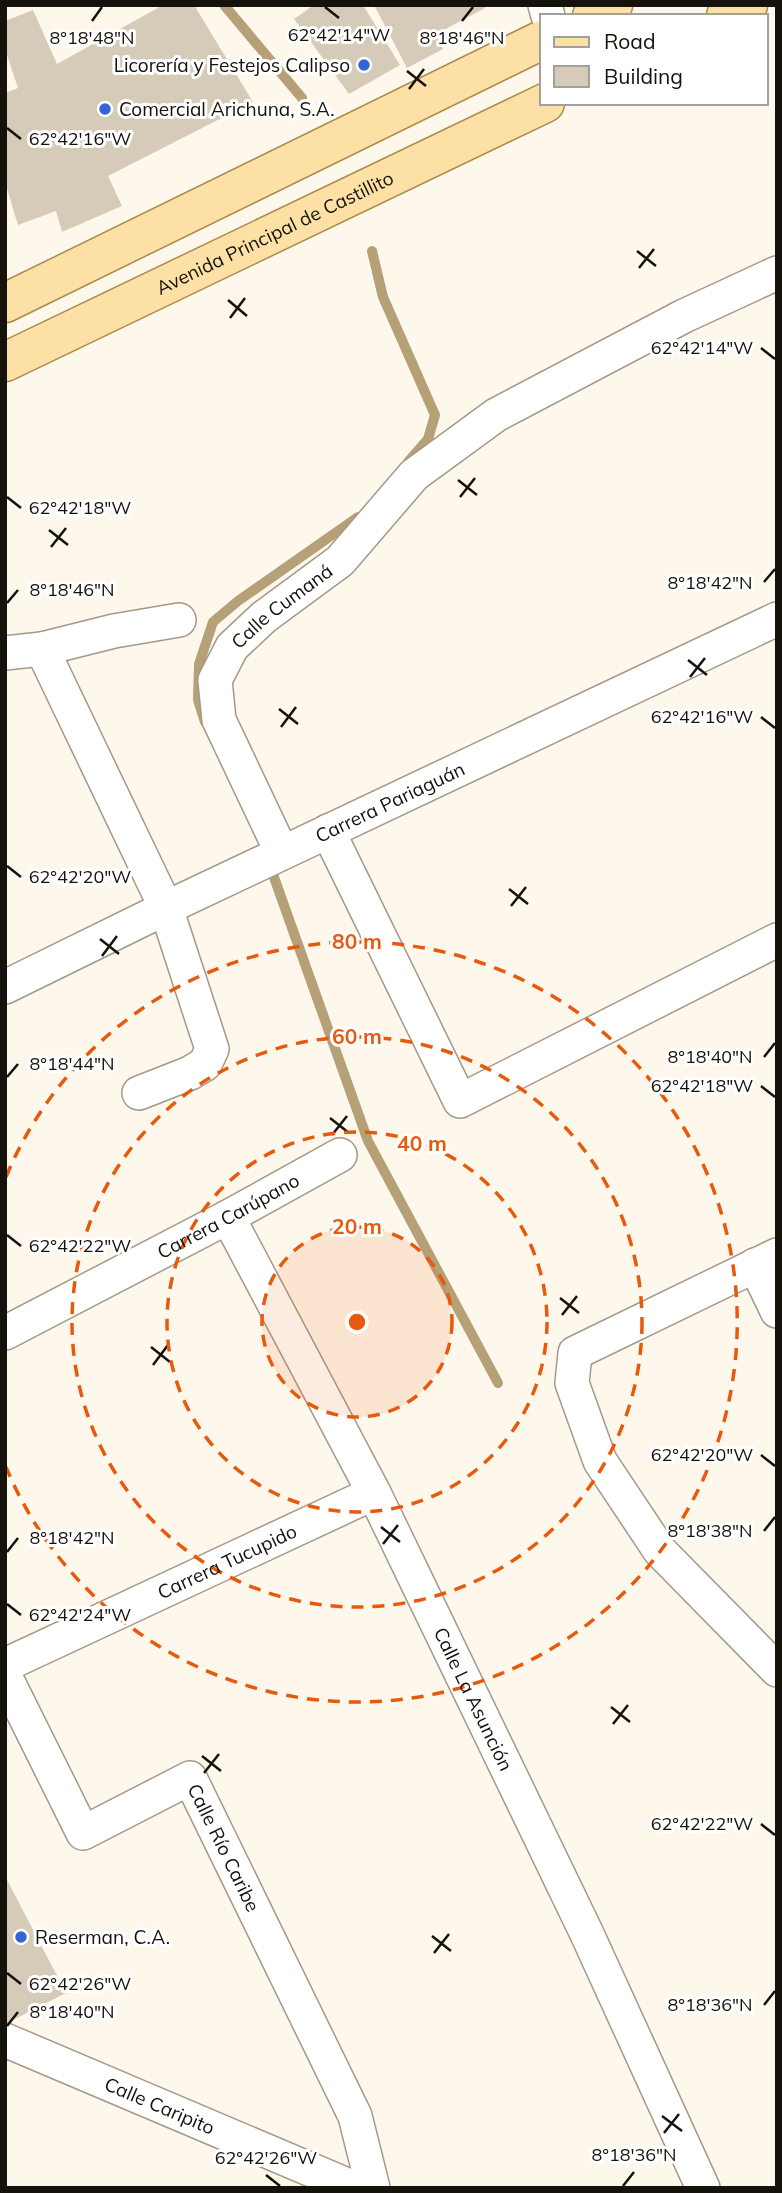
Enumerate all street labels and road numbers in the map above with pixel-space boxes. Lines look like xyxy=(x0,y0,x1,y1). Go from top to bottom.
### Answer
street label: Avenida Principal de Castillito xyxy=(152,166,397,300)
street label: Calle Cumaná xyxy=(226,559,337,654)
street label: Carrera Pariaguán xyxy=(311,757,468,848)
street label: Carrera Carúpano xyxy=(153,1168,304,1264)
street label: Carrera Tucupido xyxy=(154,1519,301,1604)
street label: Calle La Asunción xyxy=(429,1623,518,1775)
street label: Calle Río Caribe xyxy=(183,1780,265,1915)
street label: Calle Caripito xyxy=(101,2072,218,2140)

